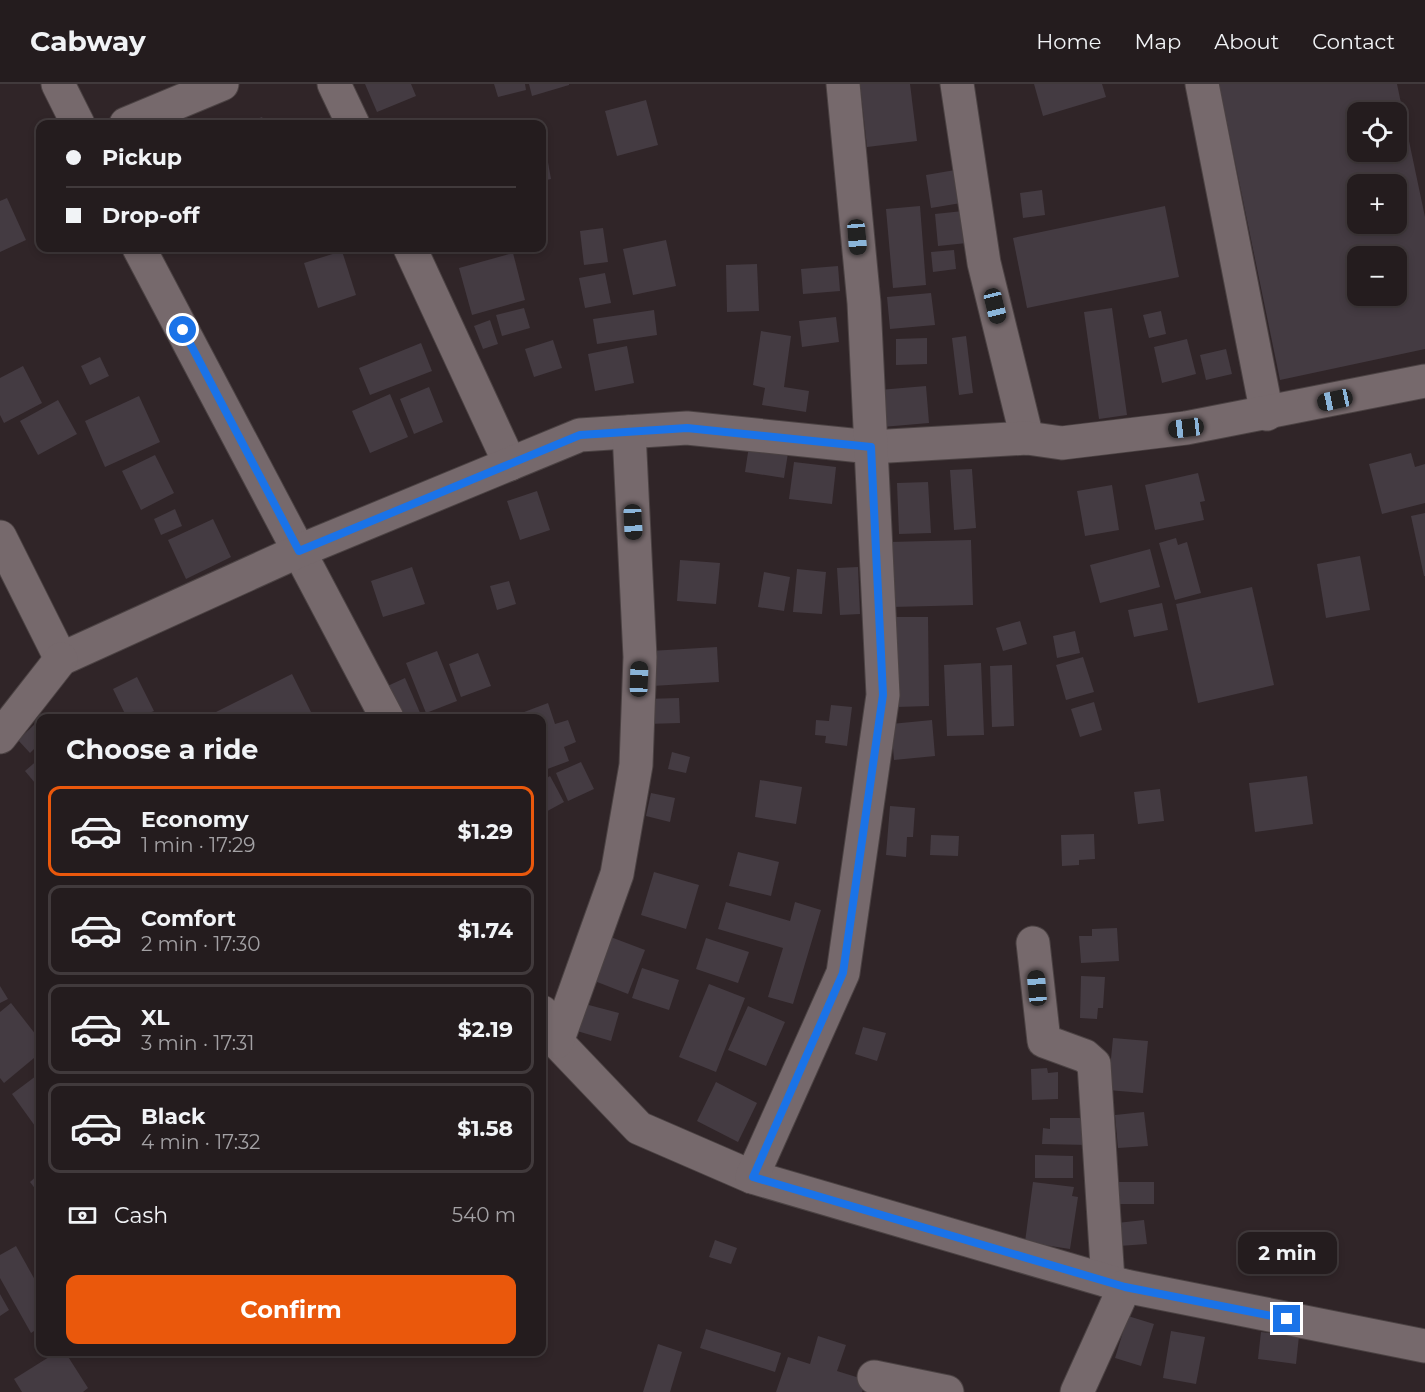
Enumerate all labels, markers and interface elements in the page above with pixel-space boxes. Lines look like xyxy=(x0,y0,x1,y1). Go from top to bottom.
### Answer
text: Cabway xyxy=(30,24,146,58)
text: Home xyxy=(1036,29,1101,54)
text: Map xyxy=(1134,29,1181,54)
text: About xyxy=(1214,29,1279,54)
text: Contact xyxy=(1312,29,1395,54)
map controls xyxy=(1347,102,1407,306)
button: locate xyxy=(1347,102,1407,162)
text: Pickup xyxy=(102,144,182,171)
button: + xyxy=(1347,174,1407,234)
text: Drop-off xyxy=(102,202,200,229)
car xyxy=(846,218,868,256)
button: − xyxy=(1347,246,1407,306)
car xyxy=(982,286,1008,326)
route start xyxy=(169,316,196,343)
car xyxy=(1316,387,1354,413)
car xyxy=(1167,417,1205,439)
car xyxy=(623,504,643,540)
car xyxy=(629,661,649,697)
text: Choose a ride xyxy=(66,733,258,766)
icon: car xyxy=(69,804,123,858)
text: Economy xyxy=(141,806,249,833)
text: $1.29 xyxy=(458,818,513,845)
text: 1 min · 17:29 xyxy=(141,833,255,857)
icon: car xyxy=(69,903,123,957)
text: Comfort xyxy=(141,905,236,932)
text: $1.74 xyxy=(458,917,513,944)
text: 2 min · 17:30 xyxy=(141,932,261,956)
car xyxy=(1026,969,1048,1007)
icon: car xyxy=(69,1002,123,1056)
text: XL xyxy=(141,1004,170,1031)
text: $2.19 xyxy=(458,1016,513,1043)
text: 3 min · 17:31 xyxy=(141,1031,255,1055)
icon: car xyxy=(69,1101,123,1155)
text: Black xyxy=(141,1103,205,1130)
text: $1.58 xyxy=(457,1115,513,1142)
text: 4 min · 17:32 xyxy=(141,1130,260,1154)
icon: cash xyxy=(66,1199,99,1232)
text: Cash xyxy=(114,1202,168,1229)
text: 540 m xyxy=(452,1203,516,1227)
callout: 2 min xyxy=(1238,1232,1336,1274)
text: 2 min xyxy=(1258,1241,1317,1265)
button: Confirm xyxy=(66,1275,516,1344)
route end xyxy=(1273,1305,1300,1332)

